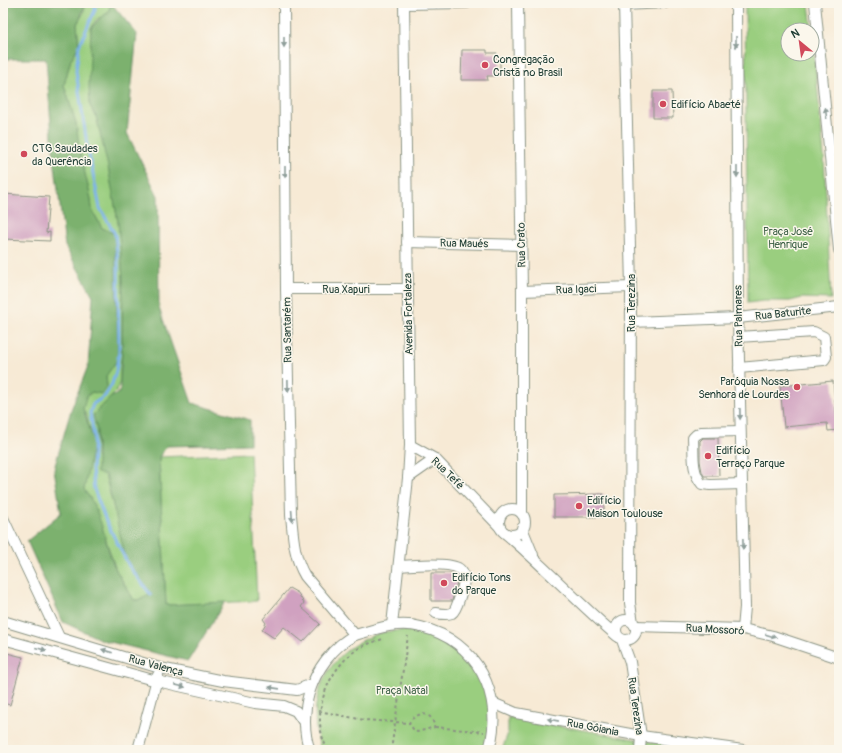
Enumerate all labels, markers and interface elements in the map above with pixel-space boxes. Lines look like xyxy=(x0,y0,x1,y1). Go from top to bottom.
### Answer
north arrow xyxy=(780,22,820,62)
text: N xyxy=(789,26,802,41)
one-way arrow xyxy=(281,36,288,48)
one-way arrow xyxy=(733,36,739,49)
place label: Congregação Cristã no Brasil xyxy=(493,53,563,79)
marker: Congregação Cristã no Brasil xyxy=(480,60,490,70)
place label: Edifício Abaeté xyxy=(671,98,741,111)
marker: Edifício Abaeté xyxy=(658,99,668,109)
one-way arrow xyxy=(822,107,829,119)
place label: CTG Saudades da Querência xyxy=(32,142,98,168)
marker: CTG Saudades da Querência xyxy=(19,149,29,159)
one-way arrow xyxy=(282,166,288,179)
one-way arrow xyxy=(734,166,740,179)
street label: Rua Crato xyxy=(515,222,528,268)
park label: Praça José Henrique xyxy=(763,225,813,251)
street label: Rua Maués xyxy=(440,237,488,250)
street label: Avenida Fortaleza xyxy=(401,273,416,355)
street label: Rua Terezina xyxy=(625,274,638,332)
street label: Rua Igaci xyxy=(555,282,597,297)
street label: Rua Xapuri xyxy=(322,283,370,296)
street label: Rua Palmares xyxy=(731,285,746,347)
street label: Rua Santarém xyxy=(280,297,295,363)
street label: Rua Baturite xyxy=(754,304,812,323)
place label: Paróquia Nossa Senhora de Lourdes xyxy=(698,375,789,401)
one-way arrow xyxy=(285,380,291,393)
marker: Paróquia Nossa Senhora de Lourdes xyxy=(792,382,802,392)
one-way arrow xyxy=(737,408,743,421)
place label: Edifício Terraço Parque xyxy=(716,444,785,470)
marker: Edifício Terraço Parque xyxy=(703,451,713,461)
street label: Rua Tefé xyxy=(429,455,467,492)
place label: Edifício Maison Toulouse xyxy=(587,494,663,520)
marker: Edifício Maison Toulouse xyxy=(574,501,584,511)
one-way arrow xyxy=(288,510,295,522)
one-way arrow xyxy=(740,538,746,551)
place label: Edifício Tons do Parque xyxy=(452,571,511,597)
marker: Edifício Tons do Parque xyxy=(439,578,449,588)
street label: Rua Mossoró xyxy=(685,621,745,638)
one-way arrow xyxy=(765,633,777,639)
one-way arrow xyxy=(35,646,47,652)
one-way arrow xyxy=(100,648,112,654)
street label: Rua Valença xyxy=(127,652,185,679)
street label: Rua Terezina xyxy=(625,676,646,736)
one-way arrow xyxy=(174,684,186,690)
park label: Praça Natal xyxy=(376,684,428,697)
one-way arrow xyxy=(268,685,280,691)
one-way arrow xyxy=(547,716,559,722)
street label: Rua Gôiania xyxy=(566,716,620,739)

